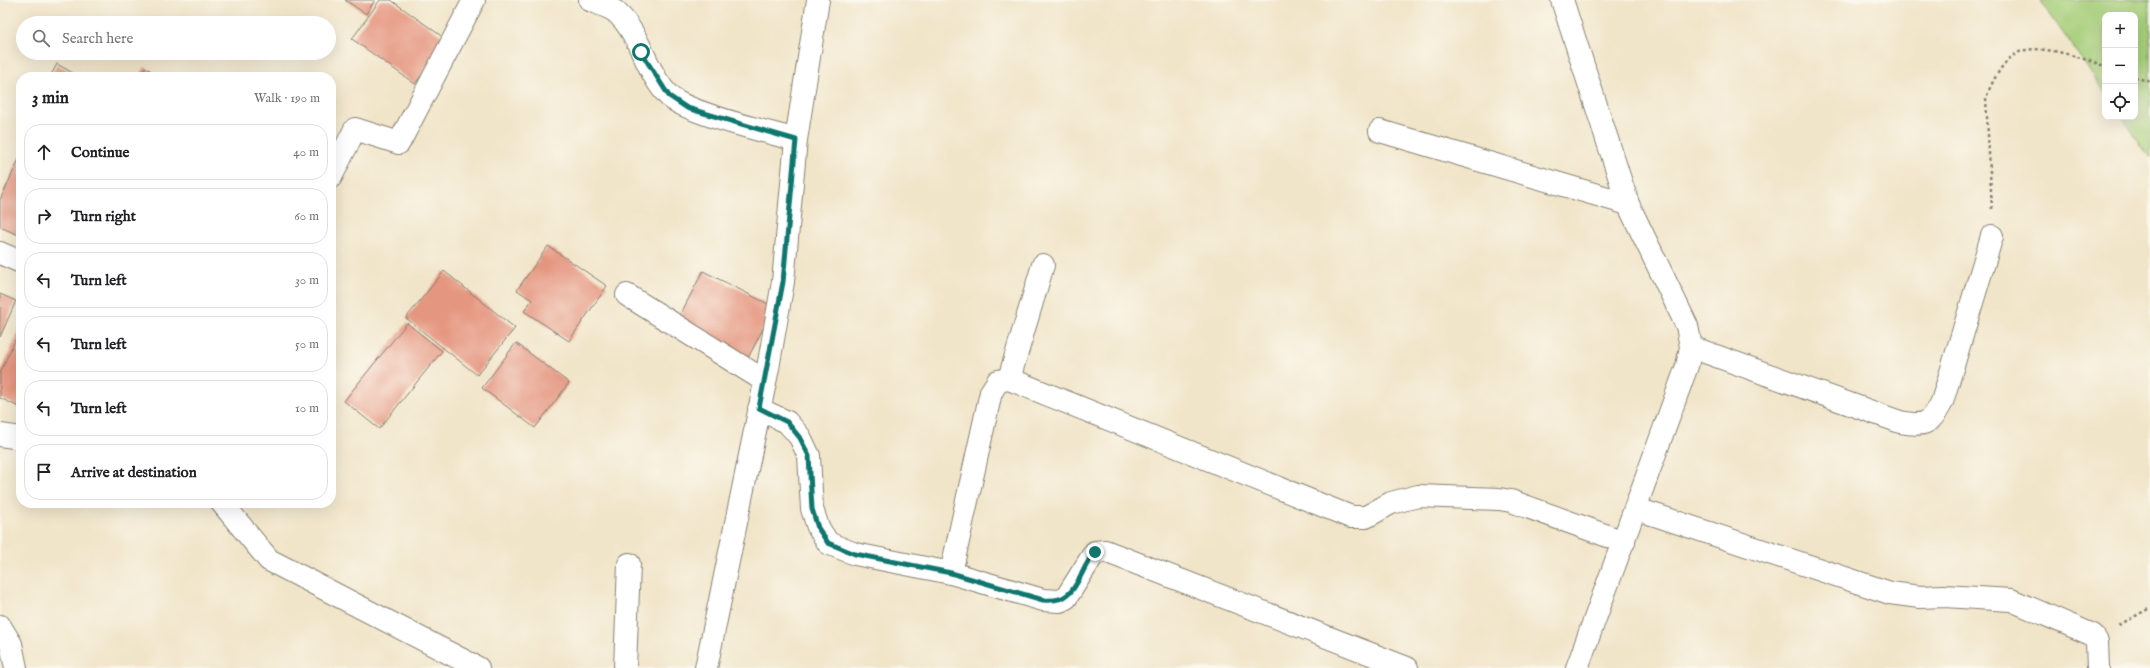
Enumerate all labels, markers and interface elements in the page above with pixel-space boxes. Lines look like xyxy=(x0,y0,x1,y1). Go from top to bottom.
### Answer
map controls xyxy=(2102,12,2138,120)
button: + xyxy=(2102,12,2138,48)
search box xyxy=(16,16,336,60)
icon: search xyxy=(30,27,52,49)
text: Search here xyxy=(62,29,133,48)
route start xyxy=(632,43,650,61)
button: − xyxy=(2102,48,2138,84)
button: locate xyxy=(2102,84,2138,120)
text: 3 min xyxy=(32,88,69,109)
text: Walk · 190 m xyxy=(254,90,320,107)
icon: ahead xyxy=(33,141,55,163)
text: Continue xyxy=(71,143,129,162)
text: 40 m xyxy=(293,144,319,161)
icon: right xyxy=(33,205,55,227)
text: Turn right xyxy=(71,207,136,226)
text: 60 m xyxy=(294,208,319,225)
icon: left xyxy=(33,269,55,291)
text: Turn left xyxy=(71,271,127,290)
text: 30 m xyxy=(295,272,319,289)
icon: left xyxy=(33,333,55,355)
text: Turn left xyxy=(71,335,127,354)
text: 50 m xyxy=(295,336,319,353)
icon: left xyxy=(33,397,55,419)
text: Turn left xyxy=(71,399,127,418)
text: 10 m xyxy=(295,400,319,417)
icon: arrive xyxy=(33,461,55,483)
text: Arrive at destination xyxy=(71,463,197,482)
route end xyxy=(1086,543,1104,561)

